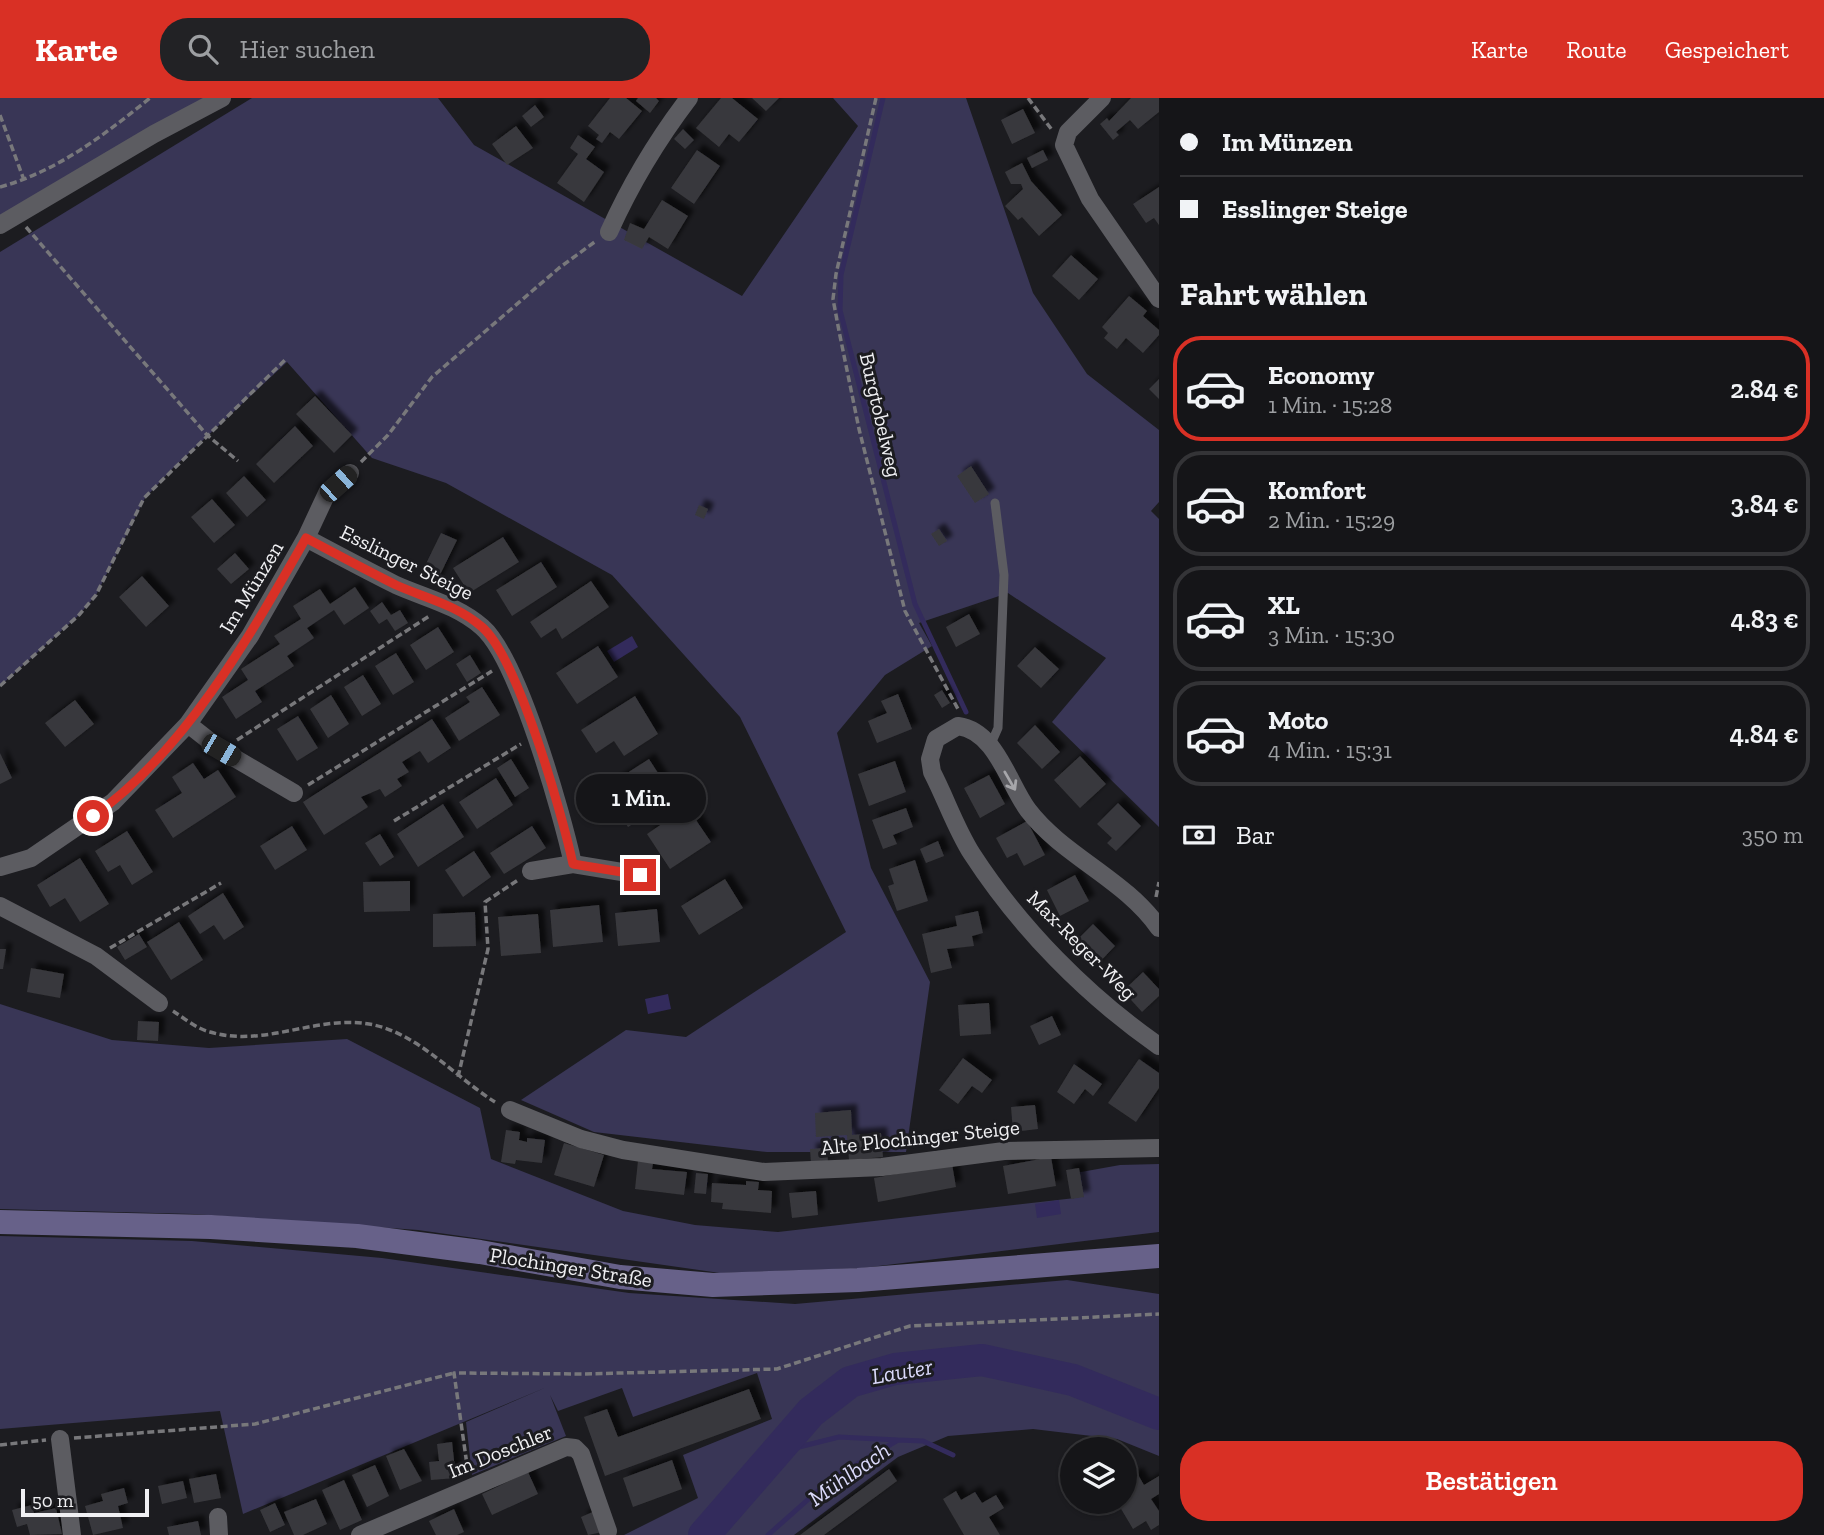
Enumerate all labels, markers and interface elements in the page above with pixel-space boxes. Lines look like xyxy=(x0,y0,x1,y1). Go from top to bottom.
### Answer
search box xyxy=(160,18,650,81)
text: Karte xyxy=(35,30,118,69)
icon: search xyxy=(184,30,222,68)
text: Hier suchen xyxy=(240,33,375,65)
text: Karte xyxy=(1471,35,1528,64)
text: Route xyxy=(1566,35,1627,64)
text: Gespeichert xyxy=(1665,35,1789,64)
text: Im Münzen xyxy=(1222,126,1353,158)
text: Esslinger Steige xyxy=(1222,193,1408,225)
text: Fahrt wählen xyxy=(1180,275,1367,313)
street label: Burgtobelweg xyxy=(855,350,908,480)
icon: car xyxy=(1184,357,1247,420)
text: Economy xyxy=(1268,359,1374,391)
text: 2.84 € xyxy=(1730,373,1799,405)
text: 1 Min. · 15:28 xyxy=(1268,391,1392,419)
car xyxy=(316,462,361,506)
icon: car xyxy=(1184,472,1247,535)
text: Komfort xyxy=(1268,474,1366,506)
text: 3.84 € xyxy=(1731,488,1799,520)
text: 2 Min. · 15:29 xyxy=(1268,506,1395,534)
street label: Esslinger Steige xyxy=(336,519,478,605)
street label: Im Münzen xyxy=(214,536,288,638)
icon: car xyxy=(1184,587,1247,650)
text: XL xyxy=(1268,589,1300,621)
text: 4.83 € xyxy=(1731,603,1799,635)
text: 3 Min. · 15:30 xyxy=(1268,621,1395,649)
icon: car xyxy=(1184,702,1247,765)
text: Moto xyxy=(1268,704,1328,736)
text: 4.84 € xyxy=(1729,718,1799,750)
car xyxy=(198,730,245,770)
text: 4 Min. · 15:31 xyxy=(1268,736,1392,764)
one-way arrow xyxy=(1003,771,1017,791)
callout: 1 Min. xyxy=(575,774,705,822)
text: 1 Min. xyxy=(611,784,671,812)
route start xyxy=(77,800,109,832)
icon: cash xyxy=(1180,816,1218,854)
text: Bar xyxy=(1236,819,1275,851)
text: 350 m xyxy=(1742,821,1803,849)
route end xyxy=(624,859,656,891)
street label: Max-Reger-Weg xyxy=(1022,885,1142,1005)
street label: Alte Plochinger Steige xyxy=(819,1114,1021,1160)
street label: Plochinger Straße xyxy=(488,1242,654,1292)
water label: Lauter xyxy=(869,1352,935,1390)
street label: Im Doschler xyxy=(444,1419,556,1483)
water label: Mühlbach xyxy=(803,1436,895,1512)
map controls xyxy=(1060,1437,1137,1514)
button: layers xyxy=(1060,1437,1137,1514)
button: Bestätigen xyxy=(1180,1441,1803,1521)
scale bar xyxy=(21,1486,149,1518)
text: 50 m xyxy=(32,1489,73,1512)

